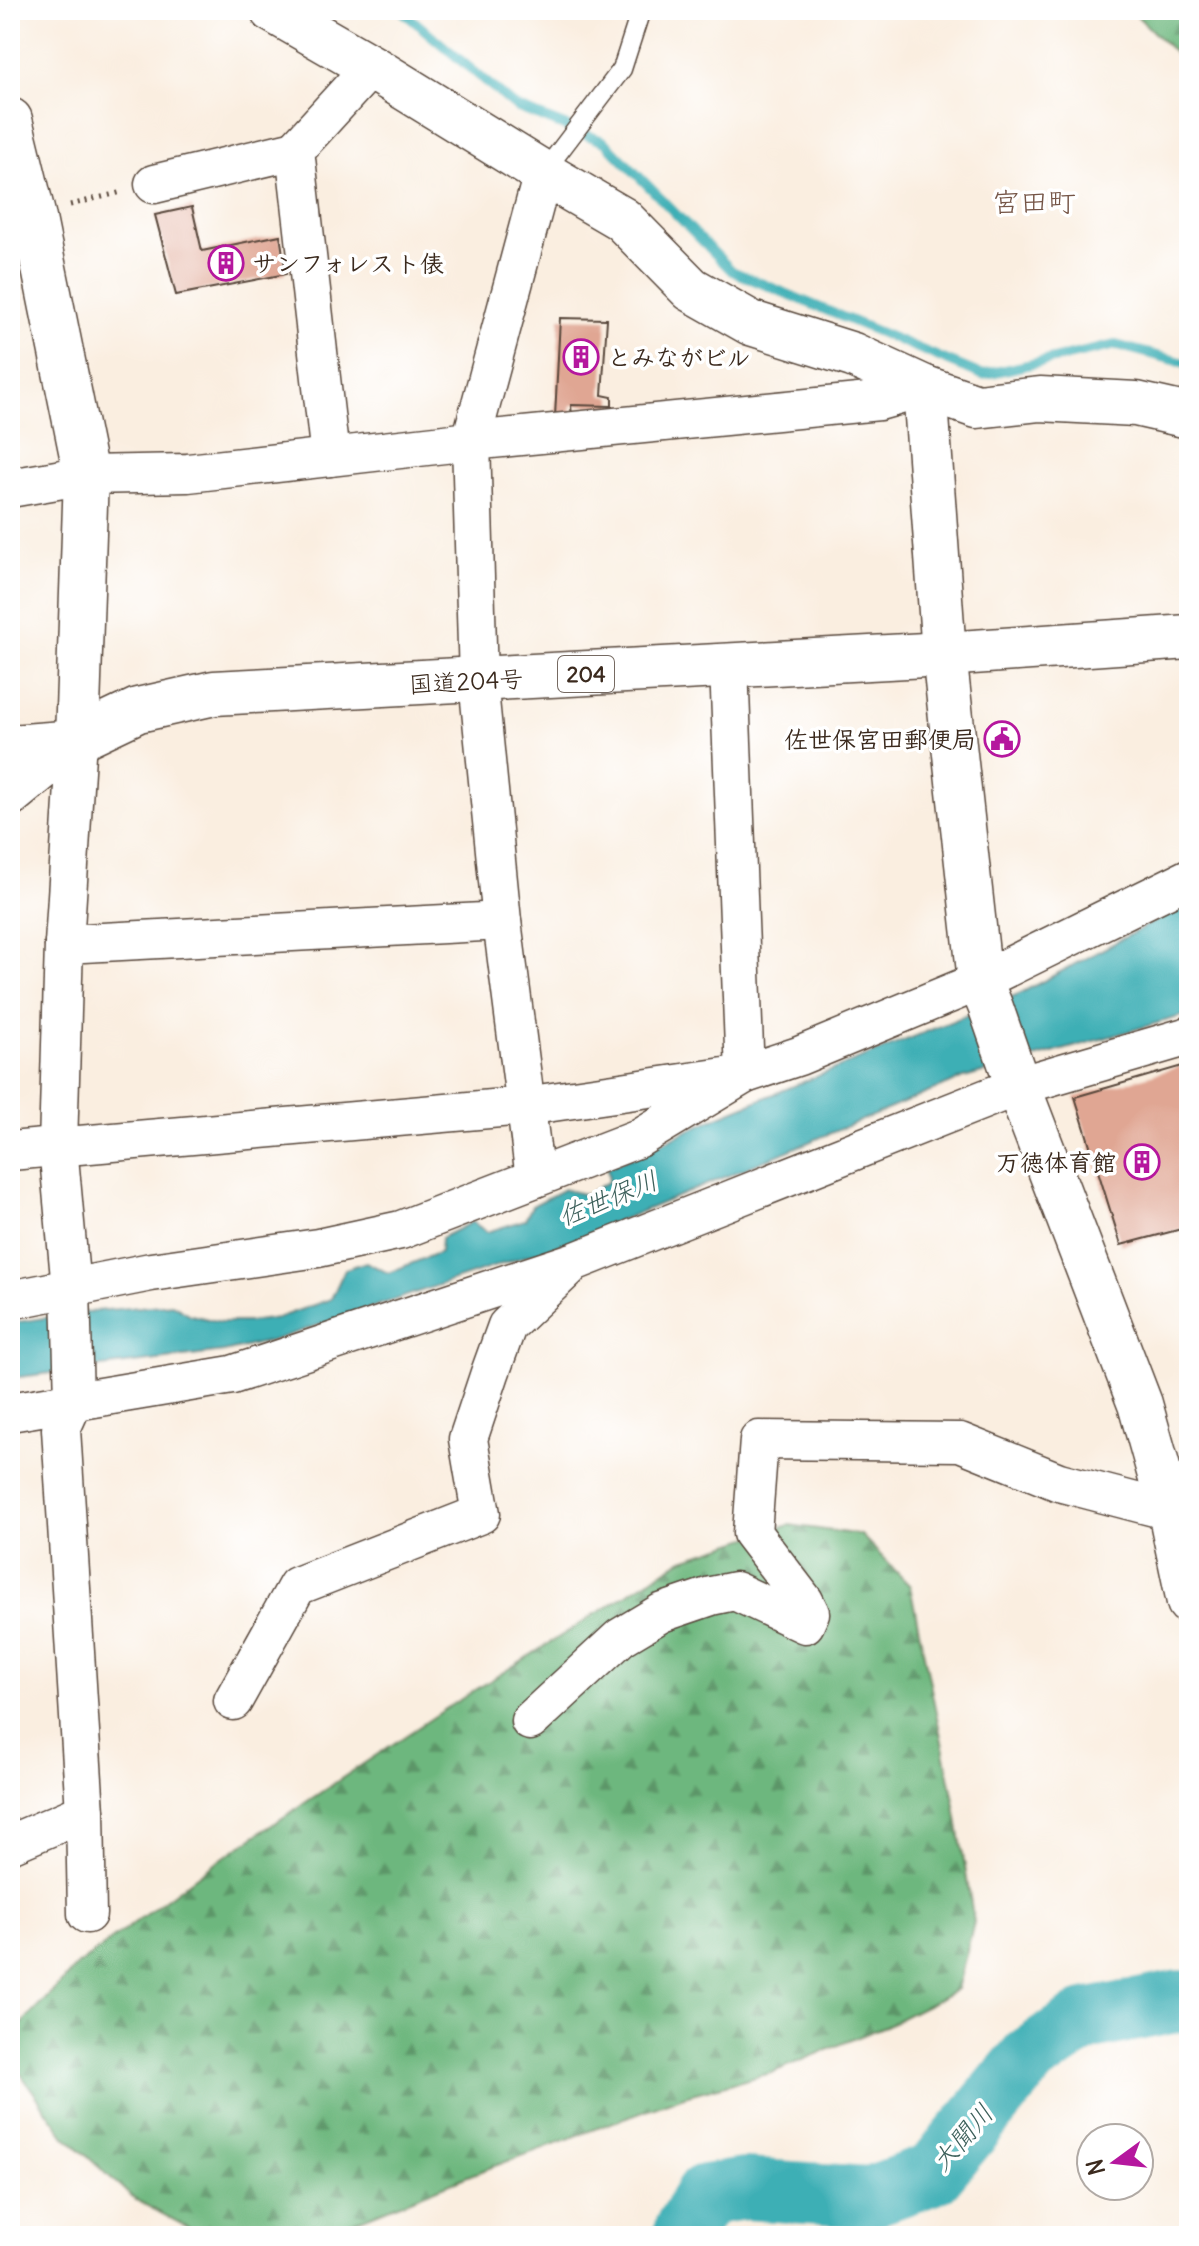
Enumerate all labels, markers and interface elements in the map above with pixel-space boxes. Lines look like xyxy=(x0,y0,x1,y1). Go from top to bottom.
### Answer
district label: 宮田町 xyxy=(992,184,1076,220)
building icon: サンフォレスト俵 xyxy=(207,244,245,282)
place label: サンフォレスト俵 xyxy=(252,248,444,278)
building icon: とみながビル xyxy=(562,338,600,376)
place label: とみながビル xyxy=(607,342,751,372)
road number: 204 xyxy=(558,656,614,692)
street label: 国道204号 xyxy=(408,663,524,699)
public building icon: 佐世保宮田郵便局 xyxy=(983,720,1021,758)
place label: 佐世保宮田郵便局 xyxy=(784,724,976,754)
building icon: 万徳体育館 xyxy=(1123,1143,1161,1181)
place label: 万徳体育館 xyxy=(996,1147,1116,1177)
water label: 佐世保川 xyxy=(554,1163,662,1233)
water label: 大聞川 xyxy=(924,2097,1000,2177)
north arrow xyxy=(1075,2122,1155,2202)
text: N xyxy=(1080,2156,1111,2178)

